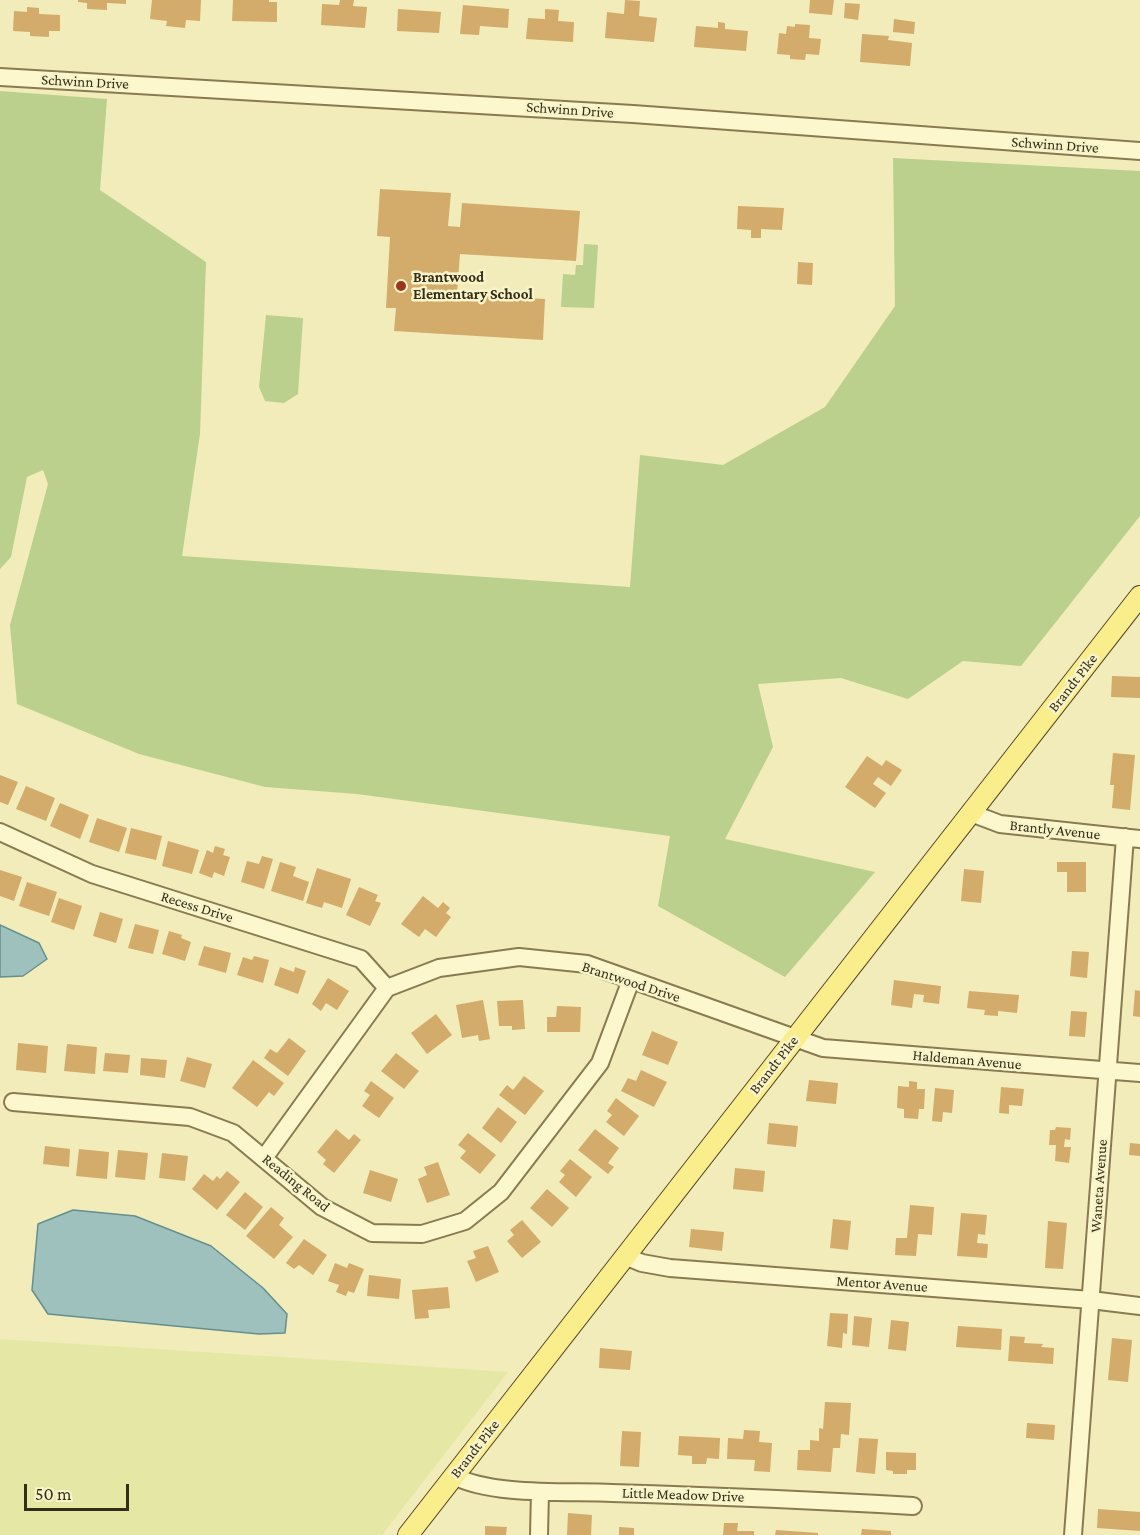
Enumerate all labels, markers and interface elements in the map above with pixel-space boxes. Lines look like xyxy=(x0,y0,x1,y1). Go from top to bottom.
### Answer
street label: Schwinn Drive xyxy=(41,71,129,93)
street label: Schwinn Drive xyxy=(526,98,614,122)
street label: Schwinn Drive xyxy=(1011,133,1099,157)
place label: Brantwood Elementary School xyxy=(413,268,533,303)
marker: Brantwood Elementary School xyxy=(394,279,408,293)
street label: Brandt Pike xyxy=(1045,650,1101,716)
street label: Brantly Avenue xyxy=(1009,816,1101,844)
street label: Recess Drive xyxy=(159,887,235,927)
street label: Brantwood Drive xyxy=(580,958,682,1006)
street label: Brandt Pike xyxy=(746,1032,802,1098)
street label: Haldeman Avenue xyxy=(912,1046,1022,1074)
street label: Waneta Avenue xyxy=(1087,1139,1111,1233)
street label: Reading Road xyxy=(258,1150,334,1216)
street label: Mentor Avenue xyxy=(836,1272,928,1296)
street label: Brandt Pike xyxy=(447,1416,503,1482)
scale bar xyxy=(27,1472,132,1510)
text: 50 m xyxy=(35,1484,72,1504)
street label: Little Meadow Drive xyxy=(622,1484,744,1506)

